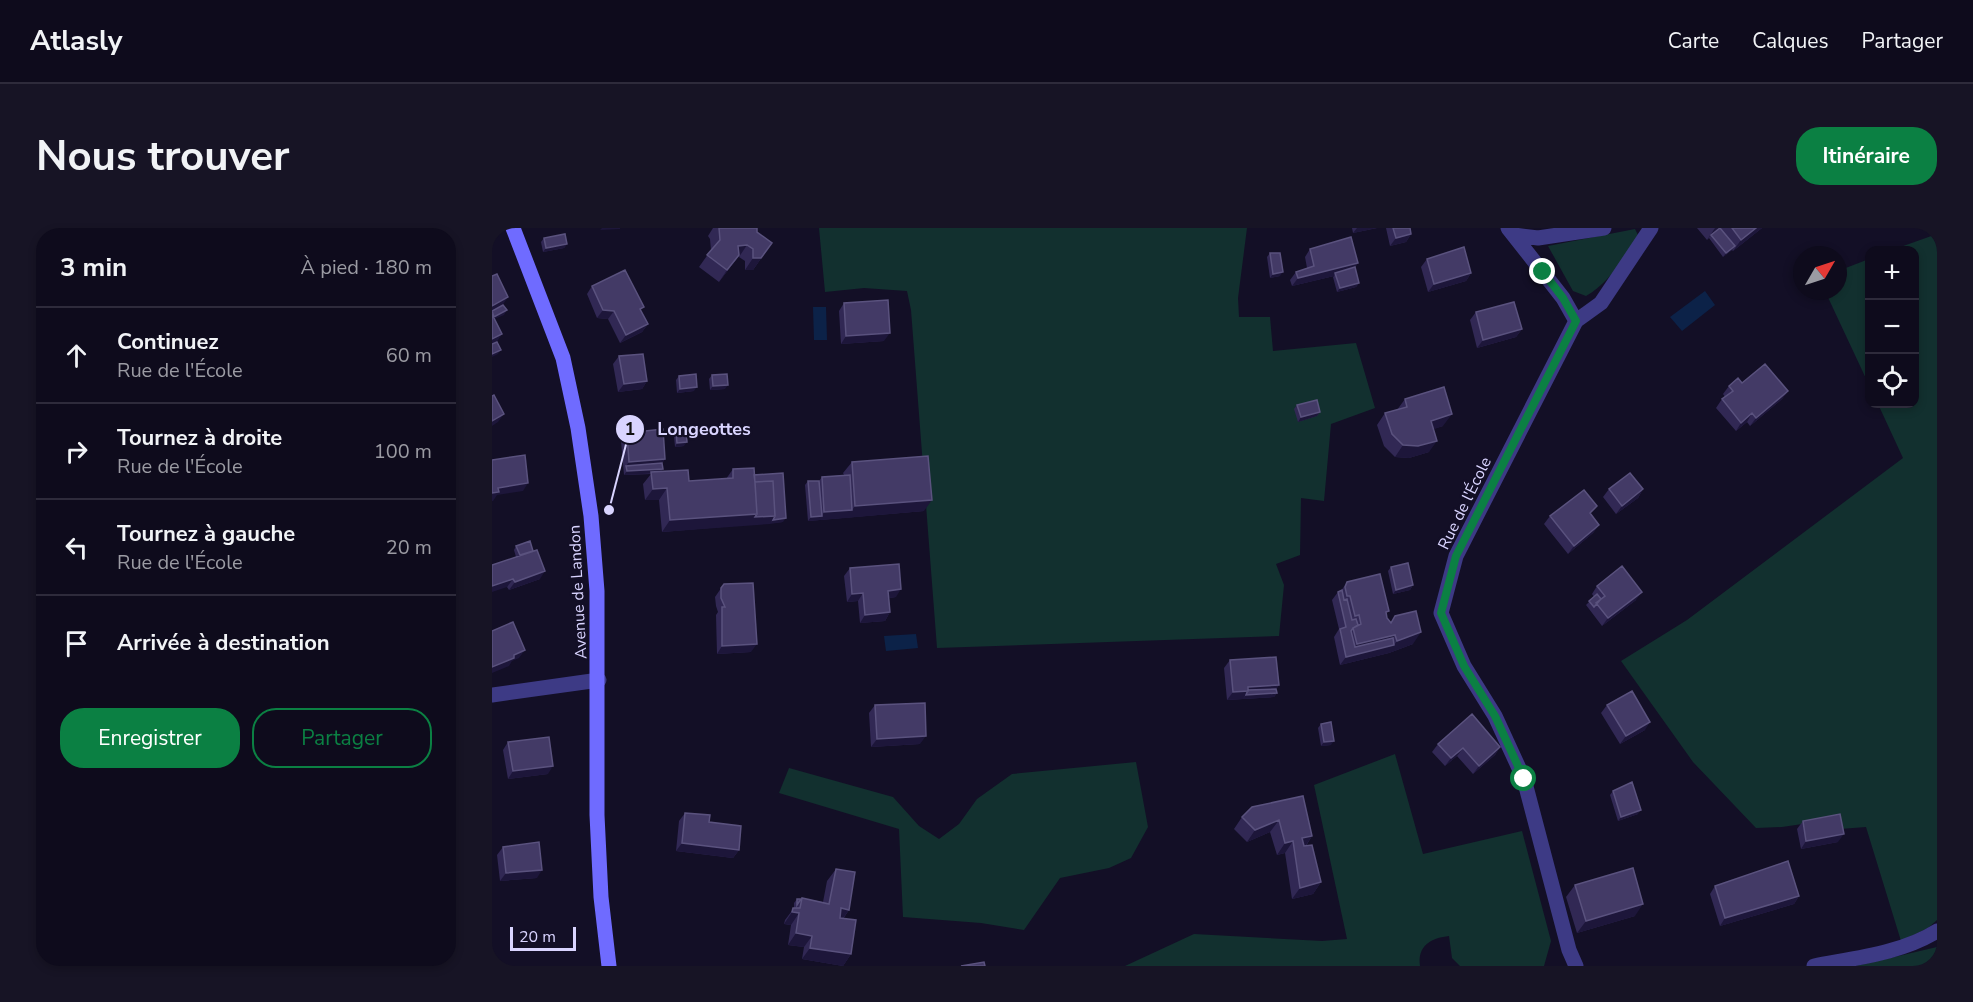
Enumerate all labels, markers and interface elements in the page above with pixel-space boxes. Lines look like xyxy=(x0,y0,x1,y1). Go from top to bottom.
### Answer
text: Atlasly xyxy=(30,22,122,60)
text: Carte xyxy=(1668,27,1719,55)
text: Calques xyxy=(1752,27,1829,55)
text: Partager xyxy=(1862,27,1943,55)
button: Itinéraire xyxy=(1796,127,1937,185)
text: Nous trouver xyxy=(36,128,289,185)
north arrow xyxy=(1793,246,1847,300)
map controls xyxy=(1865,246,1919,408)
button: + xyxy=(1865,246,1919,300)
text: 3 min xyxy=(60,250,127,285)
text: À pied · 180 m xyxy=(301,254,432,281)
route end xyxy=(1529,258,1555,284)
button: − xyxy=(1865,300,1919,354)
text: Continuez xyxy=(117,327,219,357)
icon: ahead xyxy=(60,339,93,372)
text: 60 m xyxy=(386,342,432,369)
button: locate xyxy=(1865,354,1919,408)
text: Rue de l'École xyxy=(117,357,243,384)
callout: Longeottes xyxy=(615,411,763,447)
text: 1 xyxy=(625,417,635,441)
text: Longeottes xyxy=(657,417,751,441)
text: Tournez à droite xyxy=(117,423,282,453)
icon: right xyxy=(60,435,93,468)
text: 100 m xyxy=(374,438,432,465)
text: Rue de l'École xyxy=(117,453,243,480)
street label: Rue de l'École xyxy=(1433,453,1497,553)
text: Tournez à gauche xyxy=(117,519,295,549)
street label: Avenue de Landon xyxy=(564,524,592,659)
icon: left xyxy=(60,531,93,564)
text: 20 m xyxy=(386,534,432,561)
text: Rue de l'École xyxy=(117,549,243,576)
icon: arrive xyxy=(60,627,93,660)
text: Arrivée à destination xyxy=(117,628,330,658)
button: Enregistrer xyxy=(60,708,240,768)
button: Partager xyxy=(252,708,432,768)
route start xyxy=(1510,765,1536,791)
scale bar xyxy=(510,924,576,952)
text: 20 m xyxy=(519,926,556,948)

